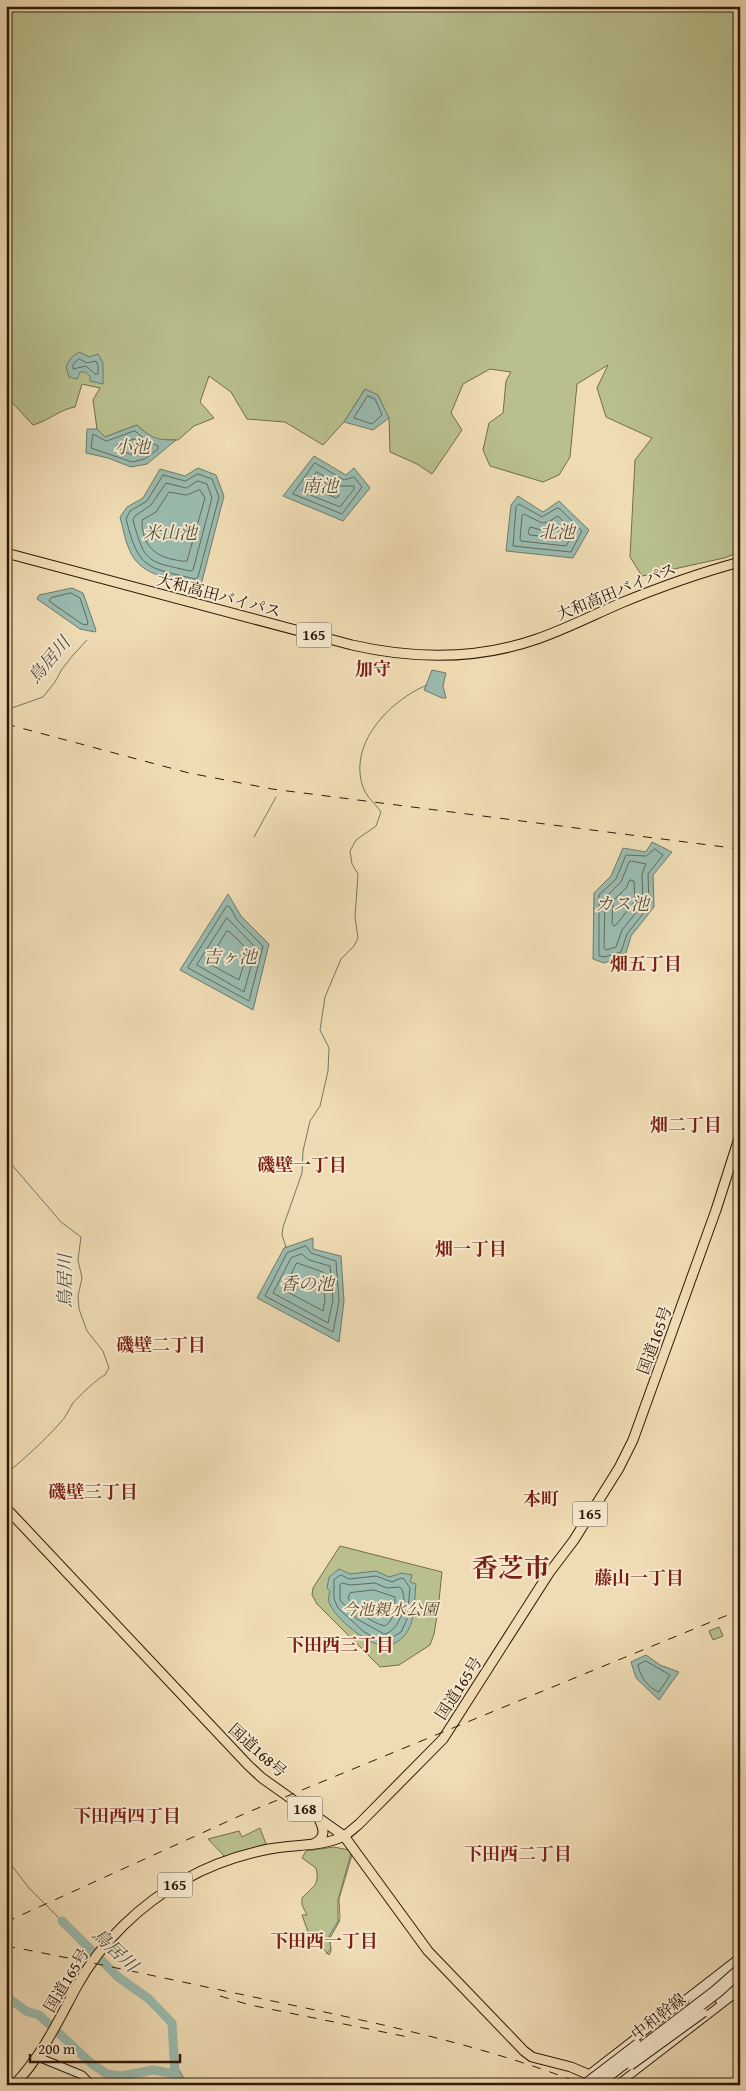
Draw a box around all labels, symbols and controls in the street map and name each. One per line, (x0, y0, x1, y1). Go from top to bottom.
water label: 小池 (114, 433, 152, 460)
water label: 南池 (302, 472, 340, 499)
water label: 北池 (539, 518, 577, 545)
water label: 米山池 (143, 519, 199, 546)
street label: 大和高田バイパス (552, 556, 680, 626)
street label: 大和高田バイパス (154, 567, 284, 623)
road number: 165 (296, 622, 332, 648)
water label: 鳥居川 (21, 629, 78, 689)
district label: 加守 (355, 655, 391, 682)
water label: カス池 (595, 890, 651, 917)
water label: 吉ヶ池 (203, 943, 259, 970)
district label: 畑五丁目 (610, 950, 682, 977)
district label: 畑二丁目 (650, 1111, 722, 1138)
district label: 磯壁一丁目 (257, 1151, 347, 1178)
district label: 畑一丁目 (435, 1235, 507, 1262)
water label: 鳥居川 (51, 1252, 78, 1308)
water label: 香の池 (280, 1270, 336, 1297)
street label: 国道165号 (631, 1302, 677, 1378)
district label: 磯壁二丁目 (116, 1331, 206, 1358)
district label: 磯壁三丁目 (48, 1478, 138, 1505)
district label: 本町 (523, 1485, 559, 1512)
road number: 165 (572, 1502, 608, 1526)
district label: 香芝市 (472, 1548, 550, 1587)
district label: 藤山一丁目 (594, 1564, 684, 1591)
park label: 今池親水公園 (342, 1597, 441, 1621)
district label: 下田西三丁目 (286, 1631, 394, 1658)
street label: 国道165号 (429, 1652, 487, 1724)
street label: 国道168号 (224, 1717, 292, 1783)
road number: 168 (288, 1796, 322, 1822)
district label: 下田西四丁目 (73, 1802, 181, 1829)
district label: 下田西二丁目 (464, 1840, 572, 1867)
road number: 165 (158, 1872, 192, 1898)
water label: 鳥居川 (86, 1921, 146, 1979)
district label: 下田西一丁目 (270, 1927, 378, 1954)
street label: 国道165号 (37, 1943, 95, 2017)
street label: 中和幹線 (625, 1987, 691, 2045)
scale bar (30, 2031, 180, 2063)
text: 200 m (38, 2038, 76, 2059)

